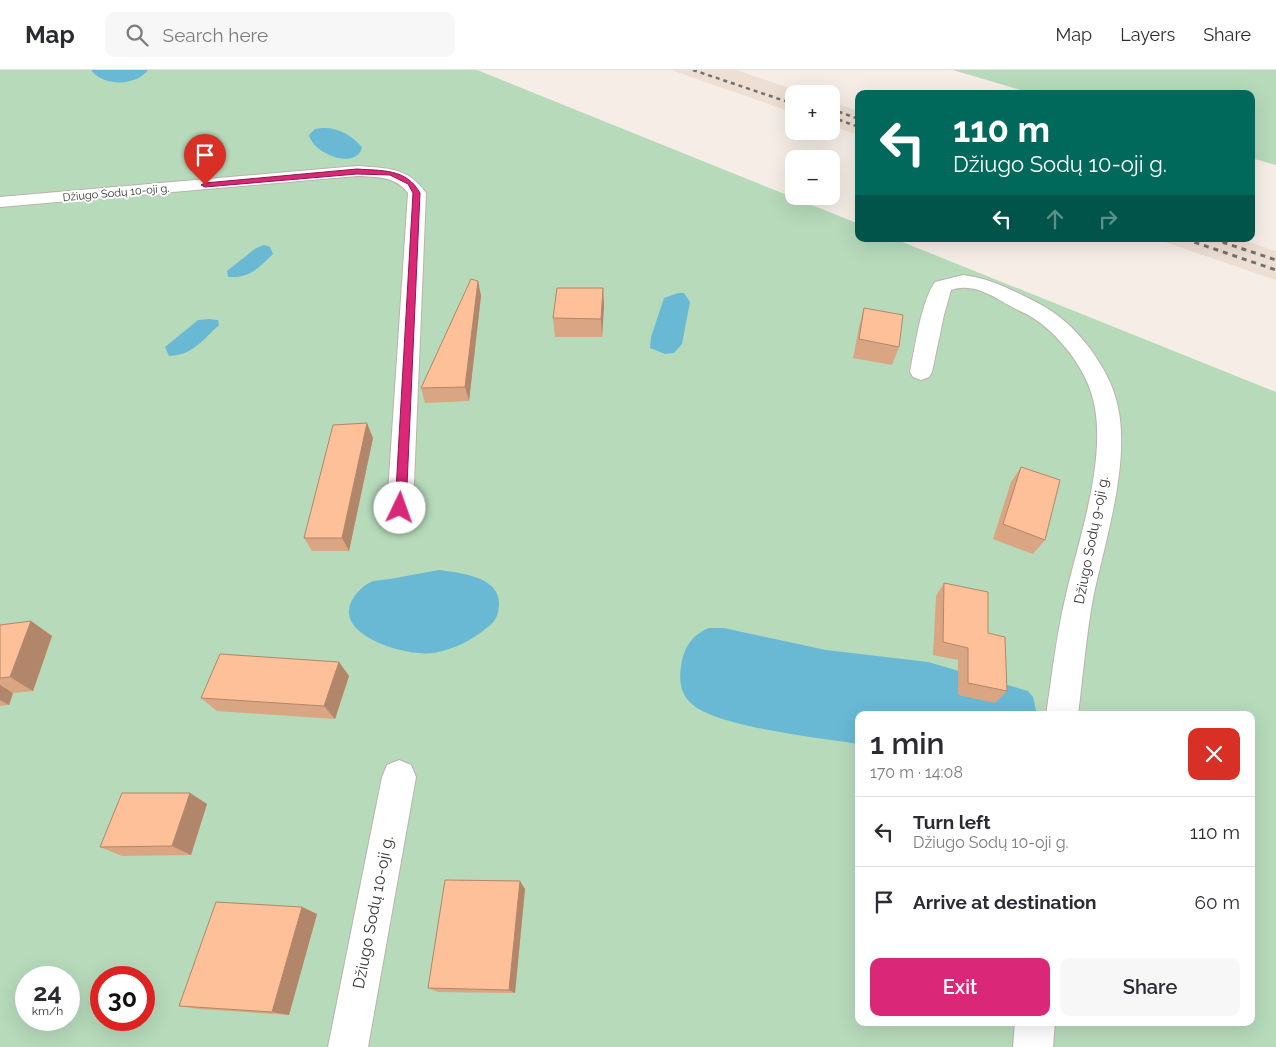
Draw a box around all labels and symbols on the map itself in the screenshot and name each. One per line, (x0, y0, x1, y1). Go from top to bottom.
pin (184, 134, 226, 185)
street label: Džiugo Sodų 10-oji g. (62, 182, 170, 204)
street label: Džiugo Sodų 9-oji g. (1071, 475, 1111, 605)
position arrow (373, 481, 425, 533)
street label: Džiugo Sodų 10-oji g. (349, 834, 397, 990)
speed limit sign: 30 (90, 966, 155, 1031)

